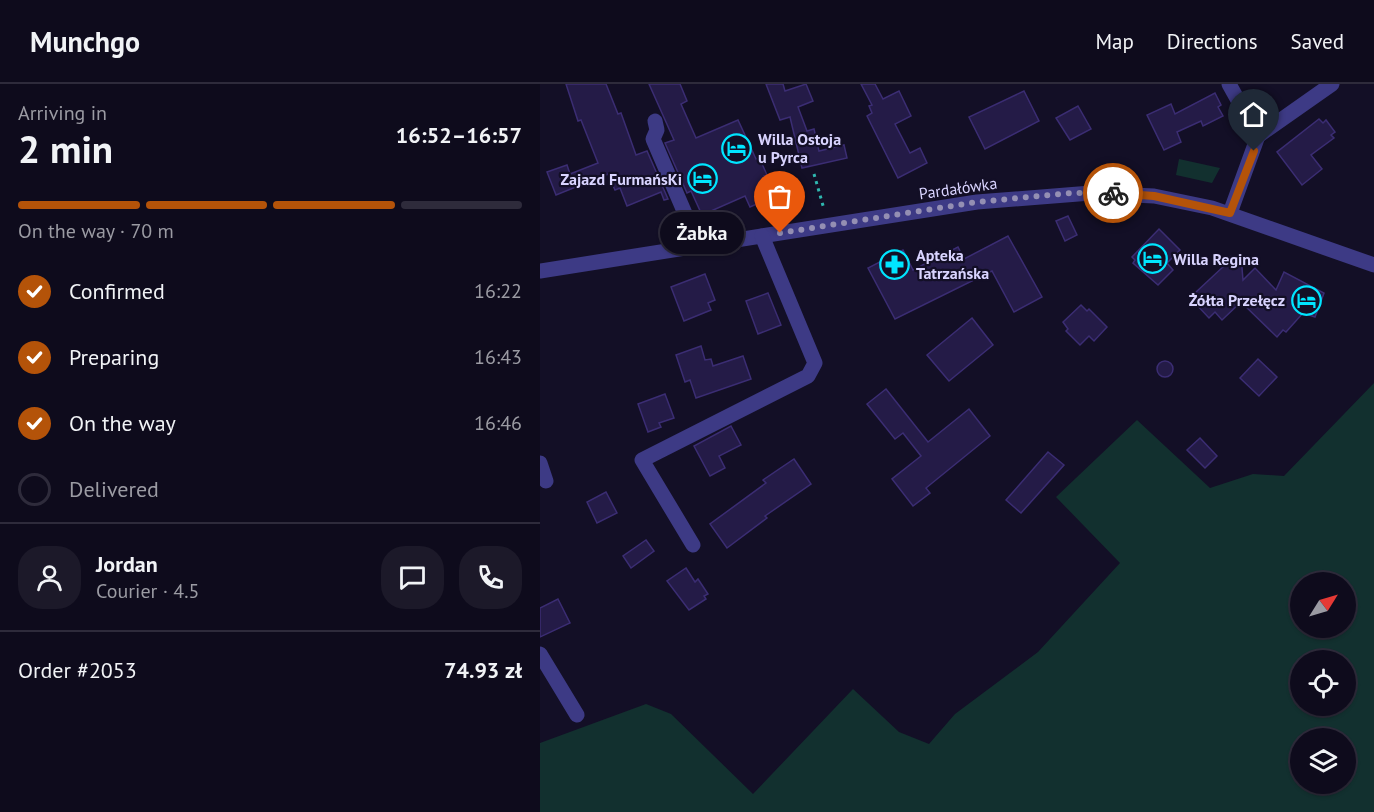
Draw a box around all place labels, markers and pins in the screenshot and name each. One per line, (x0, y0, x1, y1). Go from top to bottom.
pin (1228, 89, 1279, 151)
place label: Willa Ostoja u Pyrca (758, 129, 841, 167)
hotel icon: Willa Ostoja u Pyrca (721, 132, 753, 164)
hotel icon: Zajazd FurmańsKi (687, 163, 719, 195)
place label: Zajazd FurmańsKi (561, 169, 682, 189)
pin (754, 171, 805, 233)
callout: Żabka (660, 212, 744, 254)
hotel icon: Willa Regina (1136, 243, 1168, 275)
place label: Apteka Tatrzańska (916, 245, 989, 283)
pharmacy icon: Apteka Tatrzańska (879, 248, 911, 280)
place label: Willa Regina (1173, 249, 1259, 269)
hotel icon: Żółta Przełęcz (1290, 284, 1322, 316)
place label: Żółta Przełęcz (1189, 290, 1285, 310)

